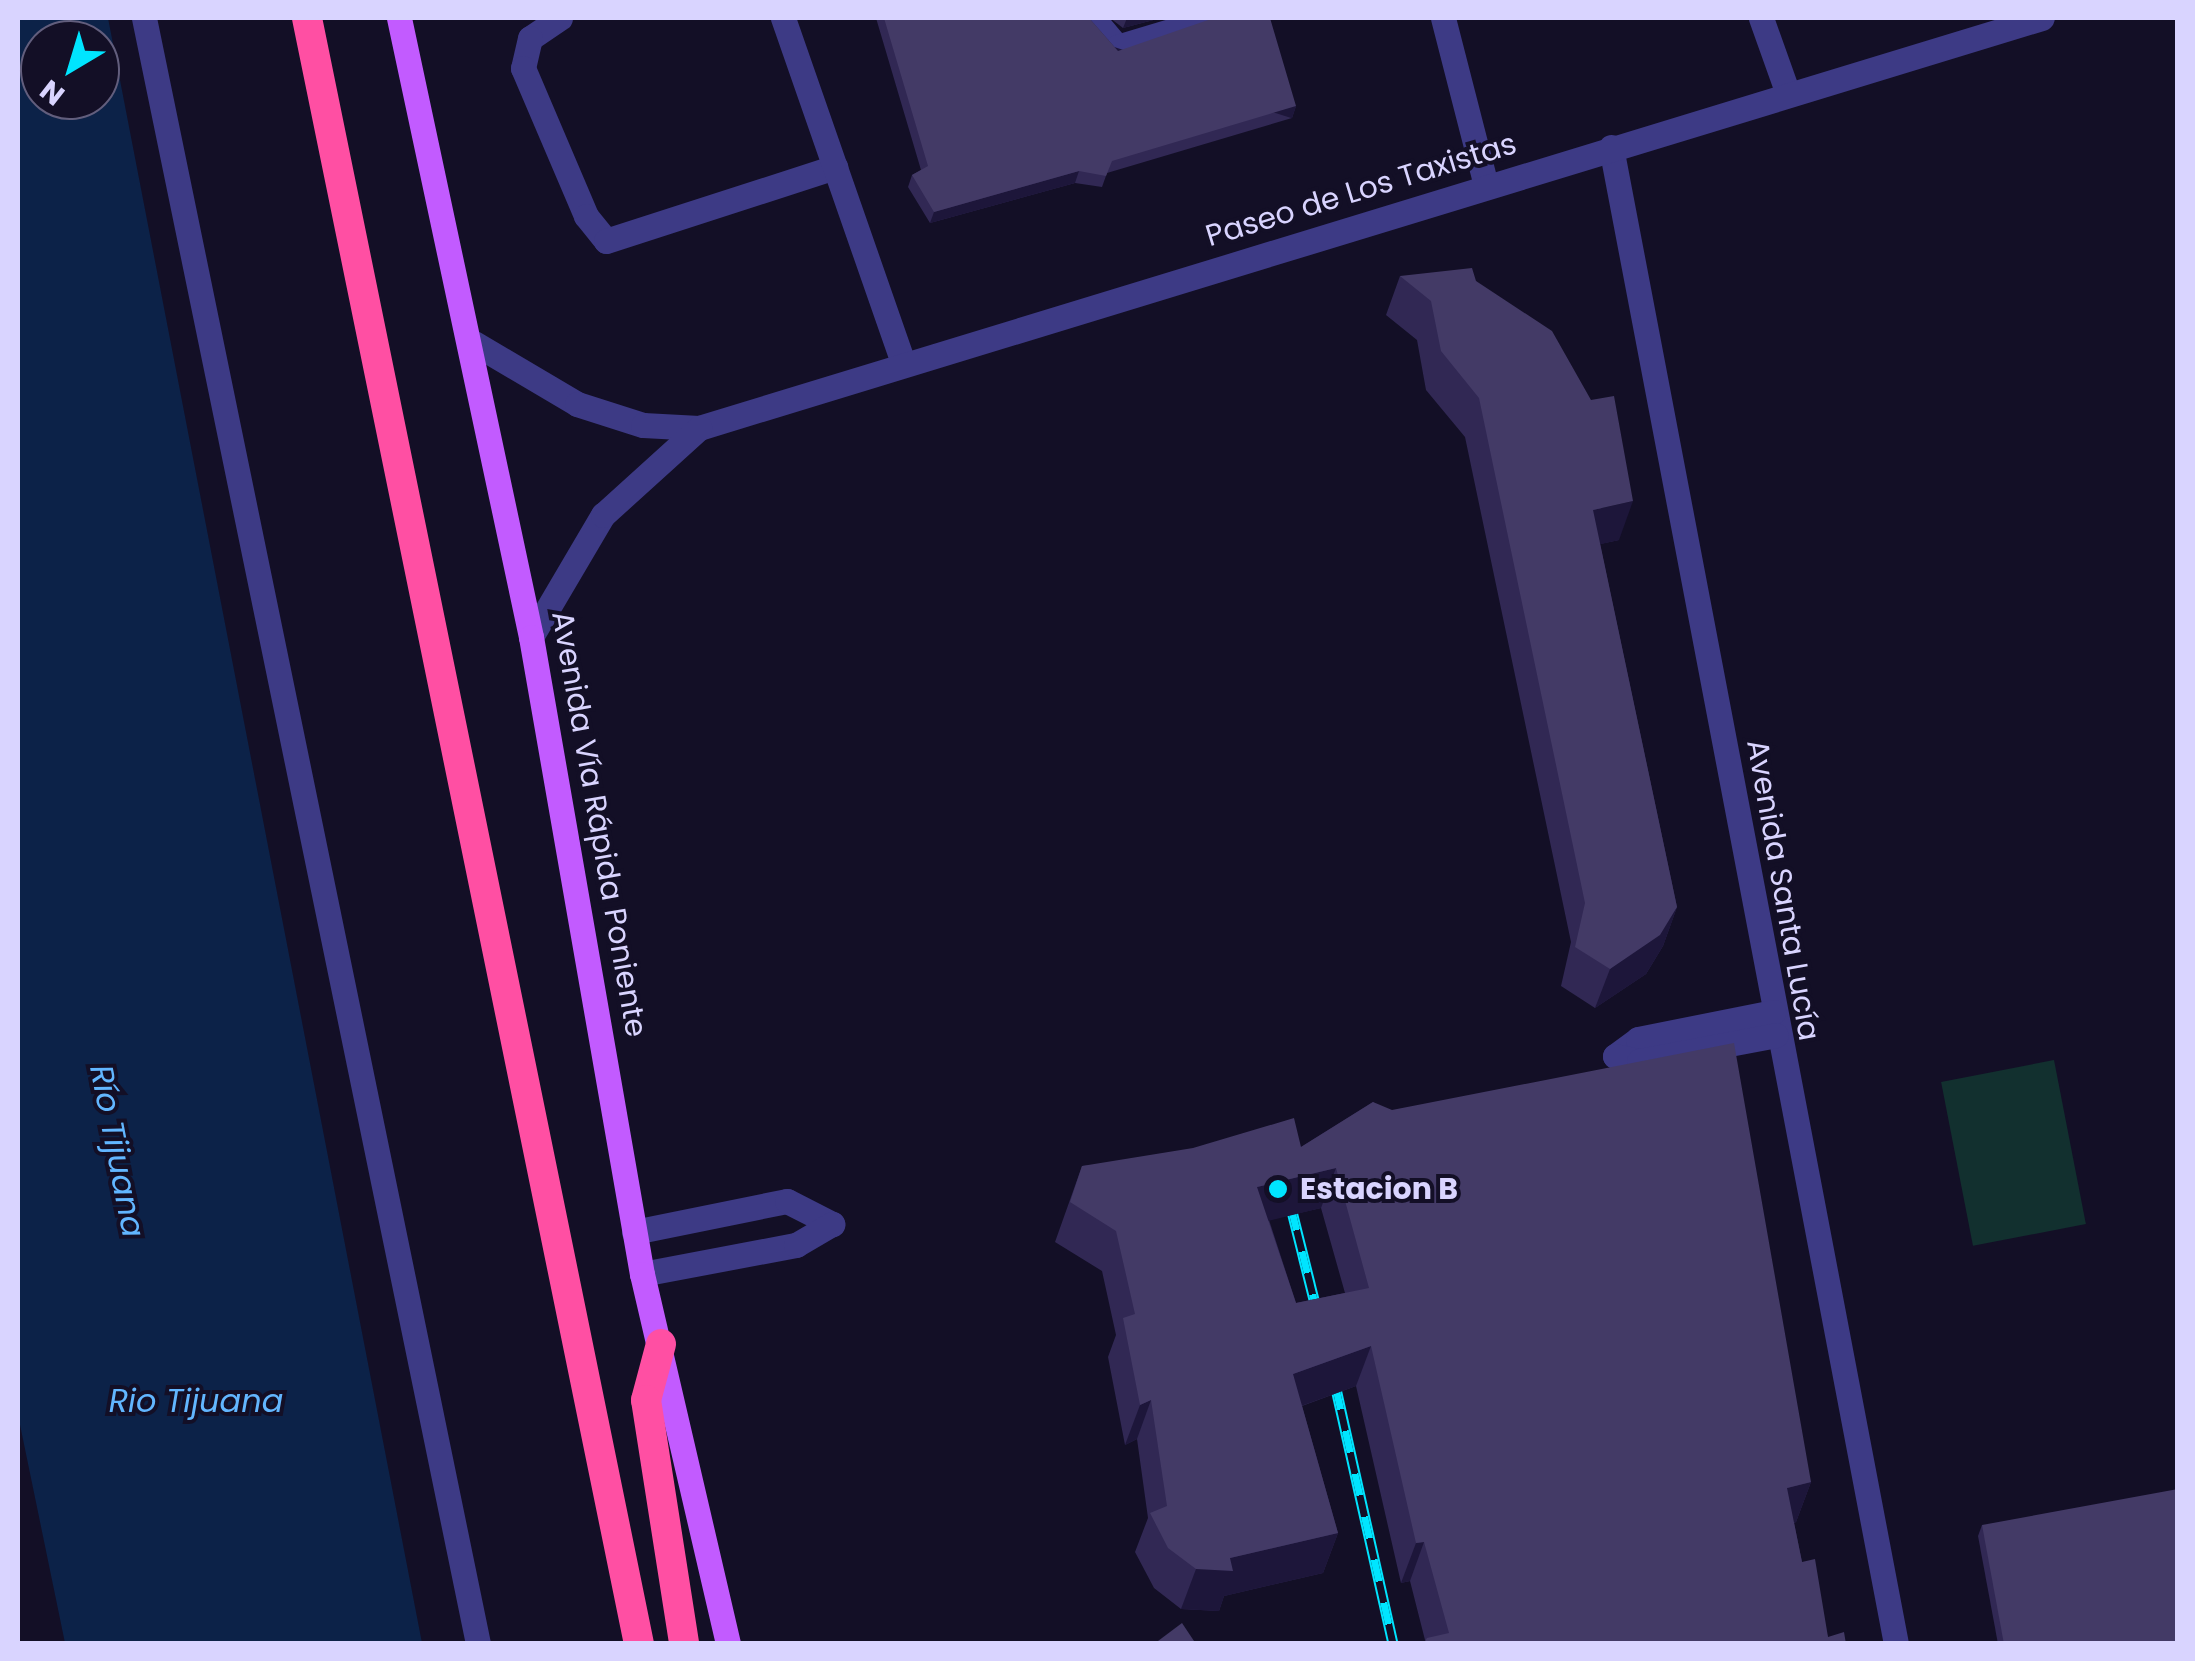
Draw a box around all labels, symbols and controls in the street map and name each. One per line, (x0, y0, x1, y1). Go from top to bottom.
north arrow (20, 20, 120, 120)
text: N (32, 71, 73, 114)
street label: Paseo de Los Taxistas (1201, 126, 1521, 254)
street label: Avenida Vía Rápida Poniente (544, 608, 654, 1040)
street label: Avenida Santa Lucía (1739, 737, 1827, 1043)
water label: Río Tijuana (81, 1062, 153, 1240)
place label: Estacion B (1300, 1171, 1458, 1207)
marker: Estacion B (1265, 1176, 1291, 1202)
water label: Rio Tijuana (109, 1382, 283, 1420)

